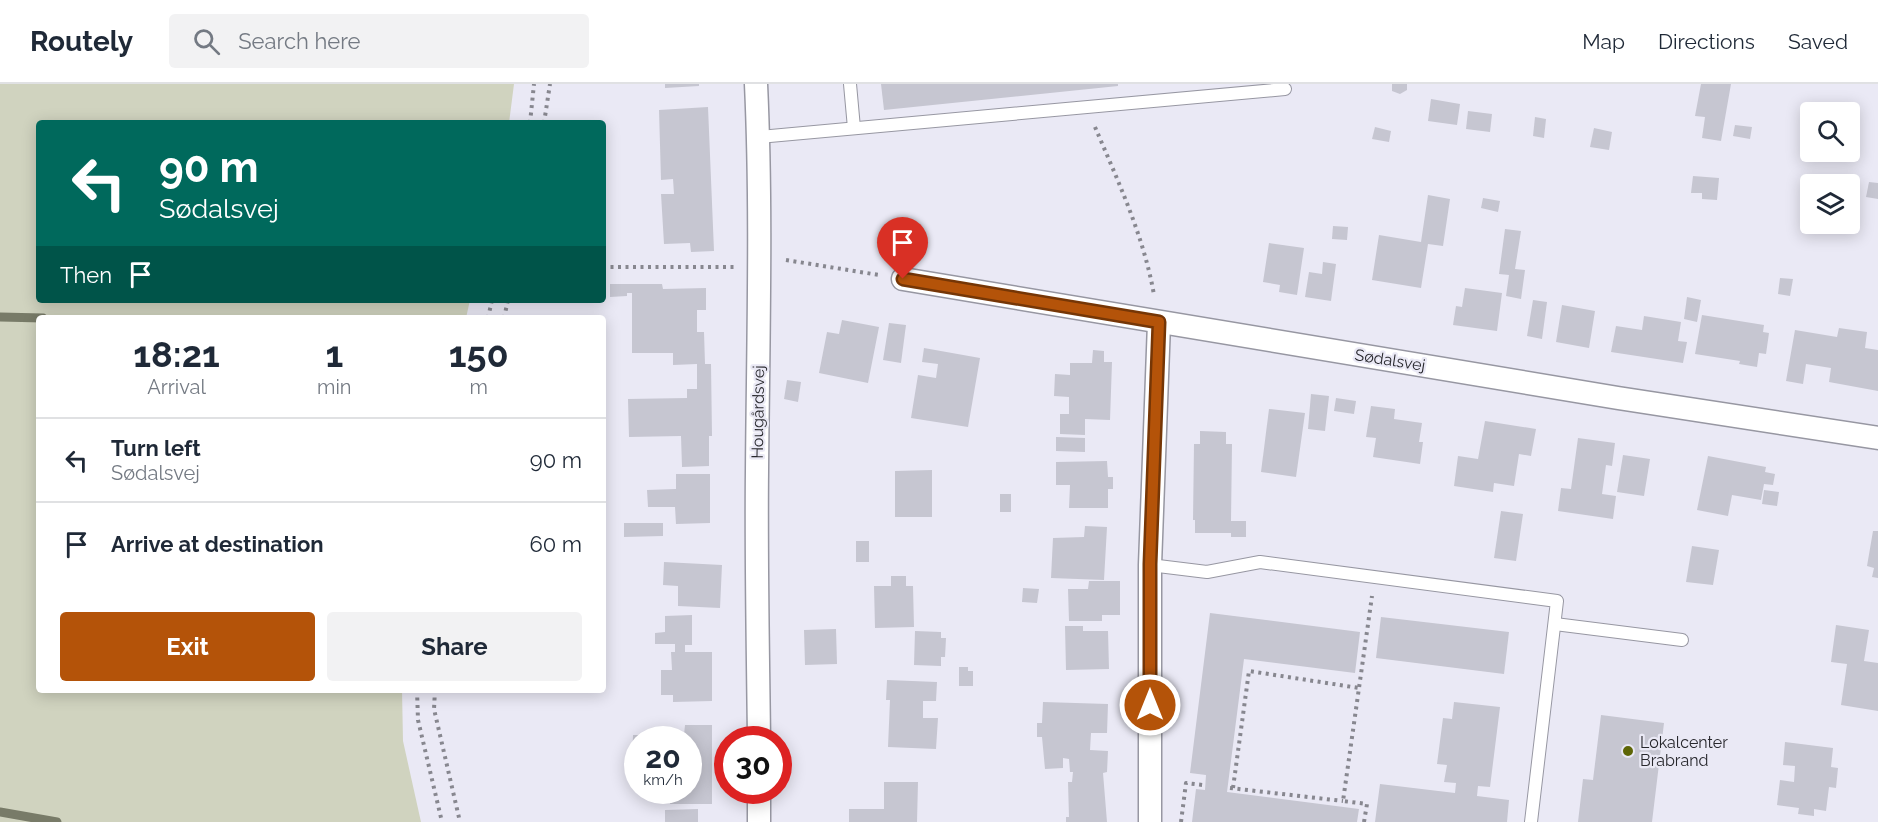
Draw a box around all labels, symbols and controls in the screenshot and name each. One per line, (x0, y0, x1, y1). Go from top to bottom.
search box (169, 14, 589, 68)
text: Routely (30, 25, 133, 58)
icon: search (190, 25, 223, 58)
text: Search here (238, 28, 360, 54)
text: Map (1582, 29, 1625, 54)
text: Directions (1658, 29, 1755, 54)
text: Saved (1788, 29, 1848, 54)
map controls (1800, 102, 1860, 234)
button: search (1800, 102, 1860, 162)
text: 90 m (159, 143, 259, 192)
icon: left (60, 144, 138, 222)
button: layers (1800, 174, 1860, 234)
text: Sødalsvej (159, 193, 279, 224)
pin (877, 217, 928, 279)
icon: arrive (886, 226, 919, 259)
icon: arrive (124, 258, 157, 291)
text: Then (60, 262, 112, 288)
text: 18:21 (133, 333, 220, 375)
text: 1 (325, 333, 343, 375)
text: 150 (449, 333, 509, 375)
street label: Sødalsvej (1353, 345, 1427, 375)
street label: Hougårdsvej (748, 365, 768, 459)
text: Arrival (147, 375, 206, 399)
text: min (317, 375, 352, 399)
text: m (470, 375, 488, 399)
text: Turn left (111, 435, 201, 461)
icon: left (60, 444, 93, 477)
text: 90 m (530, 447, 582, 473)
text: Sødalsvej (111, 461, 200, 485)
icon: arrive (60, 528, 93, 561)
text: Arrive at destination (111, 531, 324, 557)
text: 60 m (529, 531, 582, 557)
button: Exit (60, 612, 315, 681)
button: Share (327, 612, 582, 681)
position arrow (1118, 673, 1182, 737)
speed limit sign: 30 (714, 726, 792, 804)
place label: Lokalcenter Brabrand (1640, 733, 1728, 770)
text: 20 (645, 740, 681, 775)
marker: Lokalcenter Brabrand (1621, 744, 1635, 758)
text: km/h (643, 771, 683, 789)

